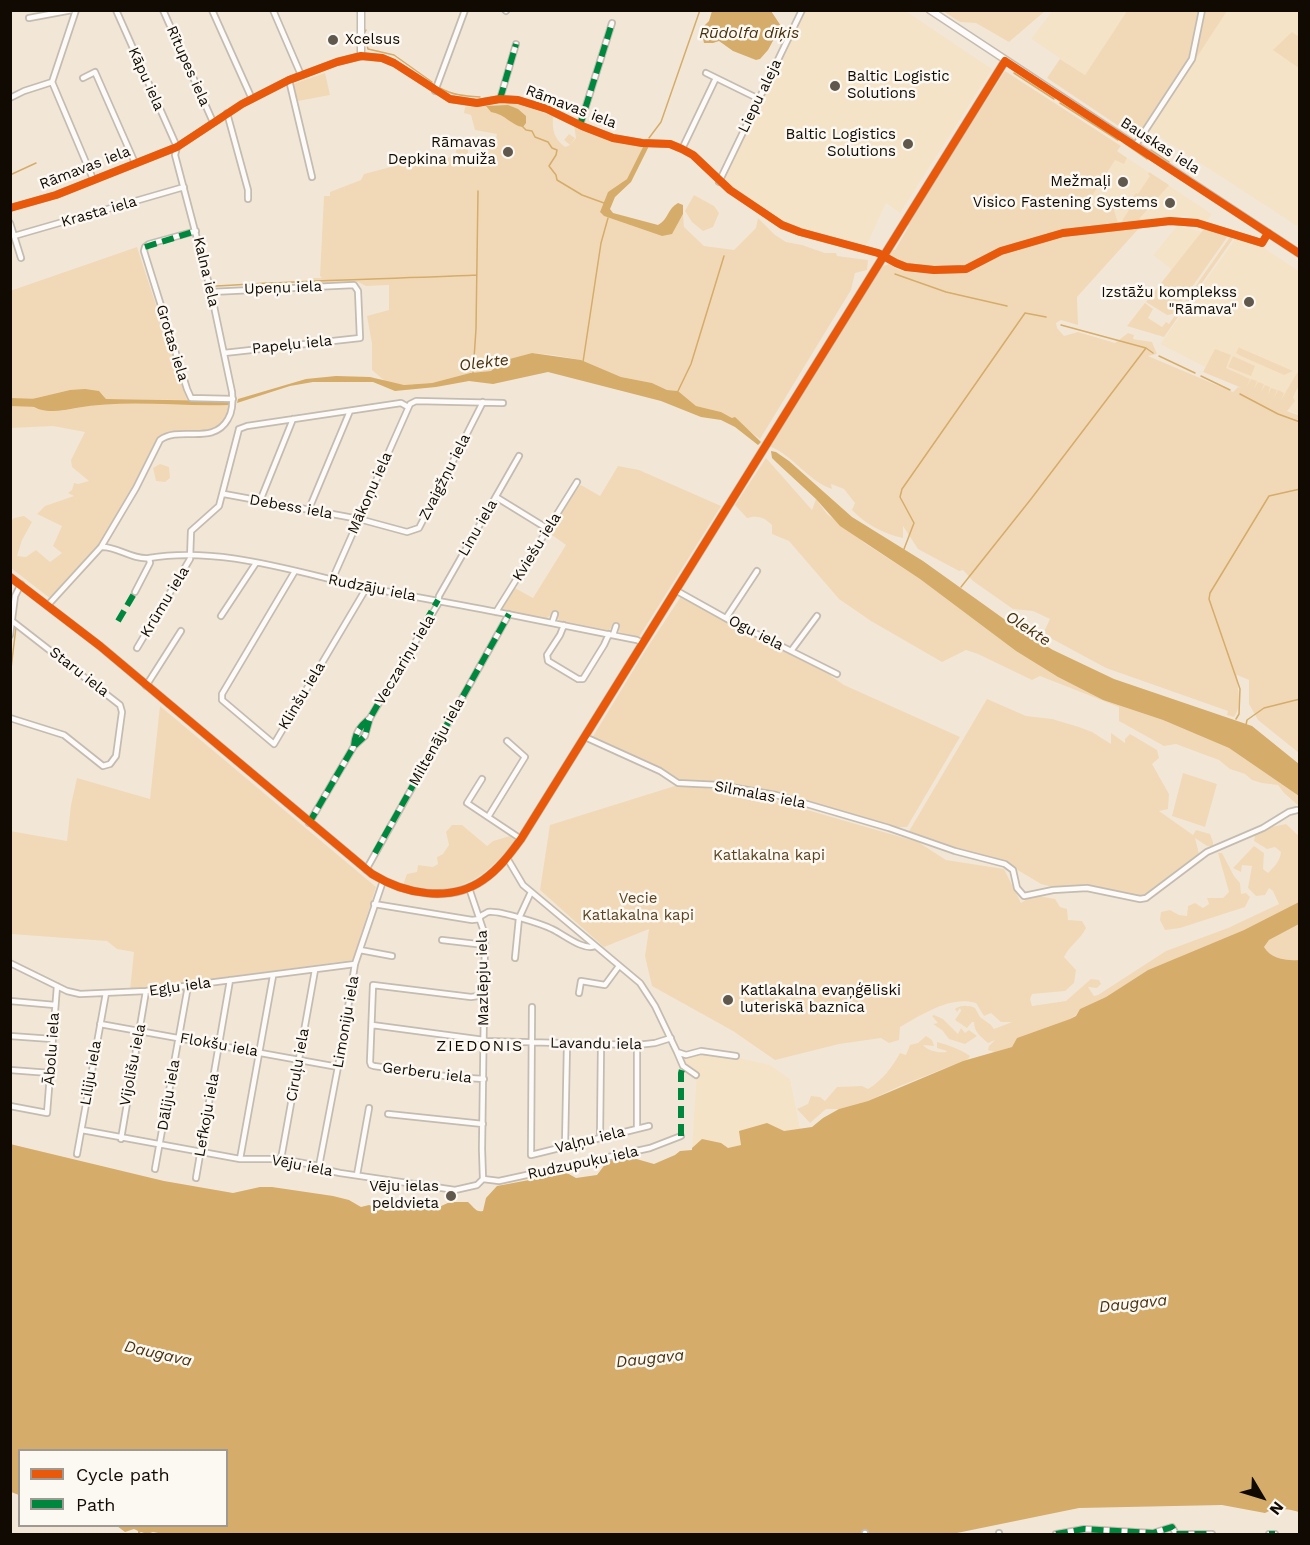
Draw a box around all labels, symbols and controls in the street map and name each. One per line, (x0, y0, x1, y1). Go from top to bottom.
street label: Rītupes iela (162, 23, 214, 109)
water label: Rūdolfa dīķis (699, 23, 799, 43)
place label: Xcelsus (345, 31, 400, 49)
marker: Xcelsus (326, 33, 340, 47)
street label: Kāpu iela (124, 44, 168, 114)
street label: Liepu aleja (734, 56, 786, 136)
place label: Baltic Logistic Solutions (847, 68, 950, 103)
marker: Baltic Logistic Solutions (828, 79, 842, 93)
street label: Rāmavas iela (523, 81, 619, 133)
street label: Bauskas iela (1117, 114, 1203, 178)
place label: Baltic Logistics Solutions (785, 126, 896, 161)
place label: Rāmavas Depkina muiža (388, 134, 496, 169)
marker: Baltic Logistics Solutions (901, 137, 915, 151)
street label: Rāmavas iela (37, 142, 133, 194)
marker: Rāmavas Depkina muiža (501, 145, 515, 159)
place label: Mežmaļi (1050, 173, 1111, 191)
marker: Mežmaļi (1116, 175, 1130, 189)
street label: Krasta iela (59, 193, 139, 231)
place label: Visico Fastening Systems (973, 194, 1158, 212)
marker: Visico Fastening Systems (1163, 196, 1177, 210)
street label: Kalna iela (189, 235, 223, 309)
street label: Upeņu iela (244, 278, 322, 298)
place label: Izstāžu komplekss "Rāmava" (1101, 284, 1237, 319)
marker: Izstāžu komplekss "Rāmava" (1242, 295, 1256, 309)
street label: Grotas iela (152, 303, 192, 383)
street label: Papeļu iela (251, 332, 333, 358)
water label: Olekte (458, 350, 510, 376)
street label: Zvaigžņu iela (416, 431, 474, 523)
street label: Mākoņu iela (344, 449, 396, 537)
street label: Debess iela (248, 491, 334, 523)
street label: Linu iela (455, 497, 501, 559)
street label: Kviešu iela (509, 509, 565, 585)
street label: Krūmu iela (137, 563, 193, 641)
street label: Rudzāju iela (327, 571, 417, 605)
water label: Olekte (1002, 607, 1054, 651)
street label: Veczariņu iela (371, 612, 439, 708)
street label: Ogu iela (725, 612, 787, 654)
street label: Staru iela (46, 643, 112, 701)
street label: Klinšu iela (275, 659, 329, 733)
street label: Miltenāju iela (405, 695, 469, 789)
street label: Silmalas iela (713, 777, 807, 813)
park label: Katlakalna kapi (713, 847, 825, 865)
park label: Vecie Katlakalna kapi (582, 890, 694, 925)
street label: Mazlēpju iela (473, 930, 493, 1026)
street label: Egļu iela (148, 974, 212, 1000)
street label: Limoniju iela (329, 974, 363, 1070)
place label: Katlakalna evaņģēliski luteriskā baznīca (740, 982, 901, 1017)
marker: Katlakalna evaņģēliski luteriskā baznīca (721, 993, 735, 1007)
street label: Ābolu iela (40, 1012, 64, 1086)
street label: Vijolīšu iela (116, 1022, 150, 1108)
street label: Cīruļu iela (283, 1027, 313, 1103)
street label: Flokšu iela (178, 1029, 260, 1061)
street label: Lavandu iela (550, 1034, 642, 1054)
district label: ZIEDONIS (436, 1036, 524, 1056)
street label: Liliju iela (76, 1039, 106, 1107)
street label: Dāliju iela (154, 1058, 184, 1132)
street label: Gerberu iela (381, 1059, 473, 1087)
street label: Lefkoju iela (191, 1072, 223, 1158)
street label: Vaļņu iela (553, 1123, 627, 1157)
street label: Rudzupuķu iela (526, 1142, 640, 1184)
street label: Vēju iela (270, 1151, 334, 1181)
place label: Vēju ielas peldvieta (369, 1178, 439, 1213)
marker: Vēju ielas peldvieta (444, 1189, 458, 1203)
water label: Daugava (1098, 1291, 1168, 1317)
water label: Daugava (122, 1337, 194, 1371)
water label: Daugava (615, 1346, 685, 1372)
legend (18, 1449, 228, 1527)
text: Cycle path (76, 1464, 170, 1485)
north arrow (1232, 1467, 1292, 1527)
text: Path (76, 1494, 116, 1515)
text: N (1265, 1498, 1288, 1519)

